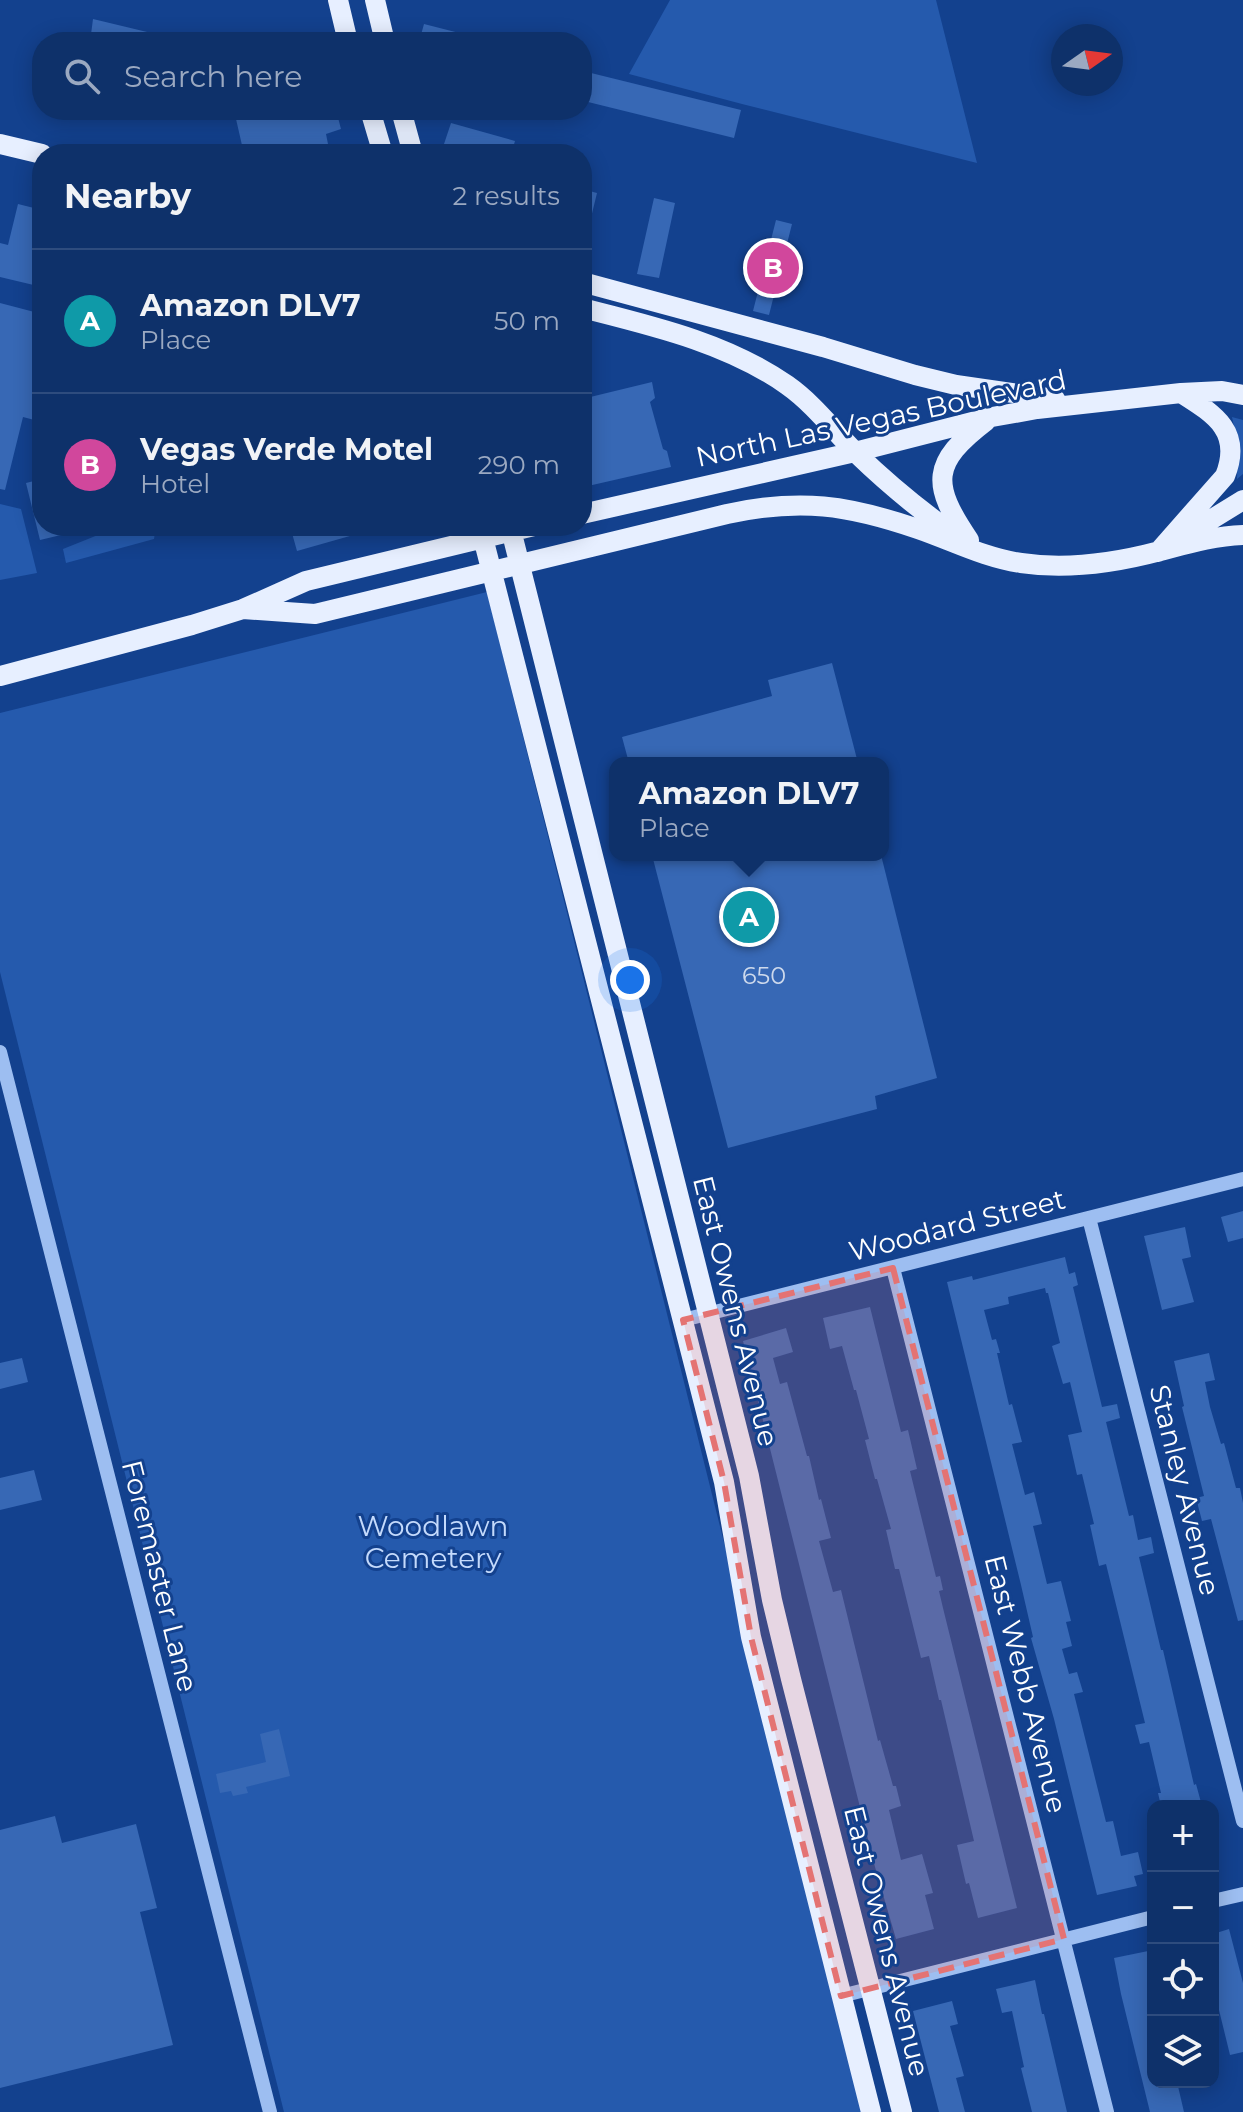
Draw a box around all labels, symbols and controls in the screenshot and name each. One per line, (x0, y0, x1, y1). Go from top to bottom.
north arrow (1051, 24, 1123, 96)
search box (32, 32, 592, 120)
icon: search (60, 54, 104, 98)
text: Search here (124, 58, 302, 95)
text: Nearby (64, 175, 191, 217)
text: 2 results (452, 180, 560, 212)
pin: B (747, 238, 799, 298)
text: Amazon DLV7 (140, 287, 361, 324)
text: A (80, 305, 100, 337)
text: 50 m (494, 305, 560, 337)
text: Place (140, 324, 211, 356)
street label: North Las Vegas Boulevard (693, 362, 1069, 474)
text: Vegas Verde Motel (140, 431, 433, 468)
text: B (80, 449, 100, 481)
text: 290 m (478, 449, 560, 481)
text: Hotel (140, 468, 210, 500)
popup (609, 757, 889, 861)
text: Amazon DLV7 (639, 775, 859, 812)
text: Place (639, 812, 710, 844)
pin: A (723, 887, 775, 947)
your location (610, 960, 650, 1000)
house number: 650 (742, 961, 786, 990)
street label: East Owens Avenue (686, 1172, 786, 1450)
street label: Woodard Street (845, 1182, 1069, 1268)
street label: Stanley Avenue (1142, 1381, 1228, 1599)
street label: Foremaster Lane (115, 1457, 205, 1695)
park label: Woodlawn Cemetery (358, 1509, 508, 1575)
street label: East Webb Avenue (977, 1551, 1075, 1817)
map controls (1147, 1800, 1219, 2088)
button: + (1147, 1800, 1219, 1872)
street label: East Owens Avenue (837, 1802, 937, 2080)
button: − (1147, 1872, 1219, 1944)
button: locate (1147, 1944, 1219, 2016)
button: layers (1147, 2016, 1219, 2088)

